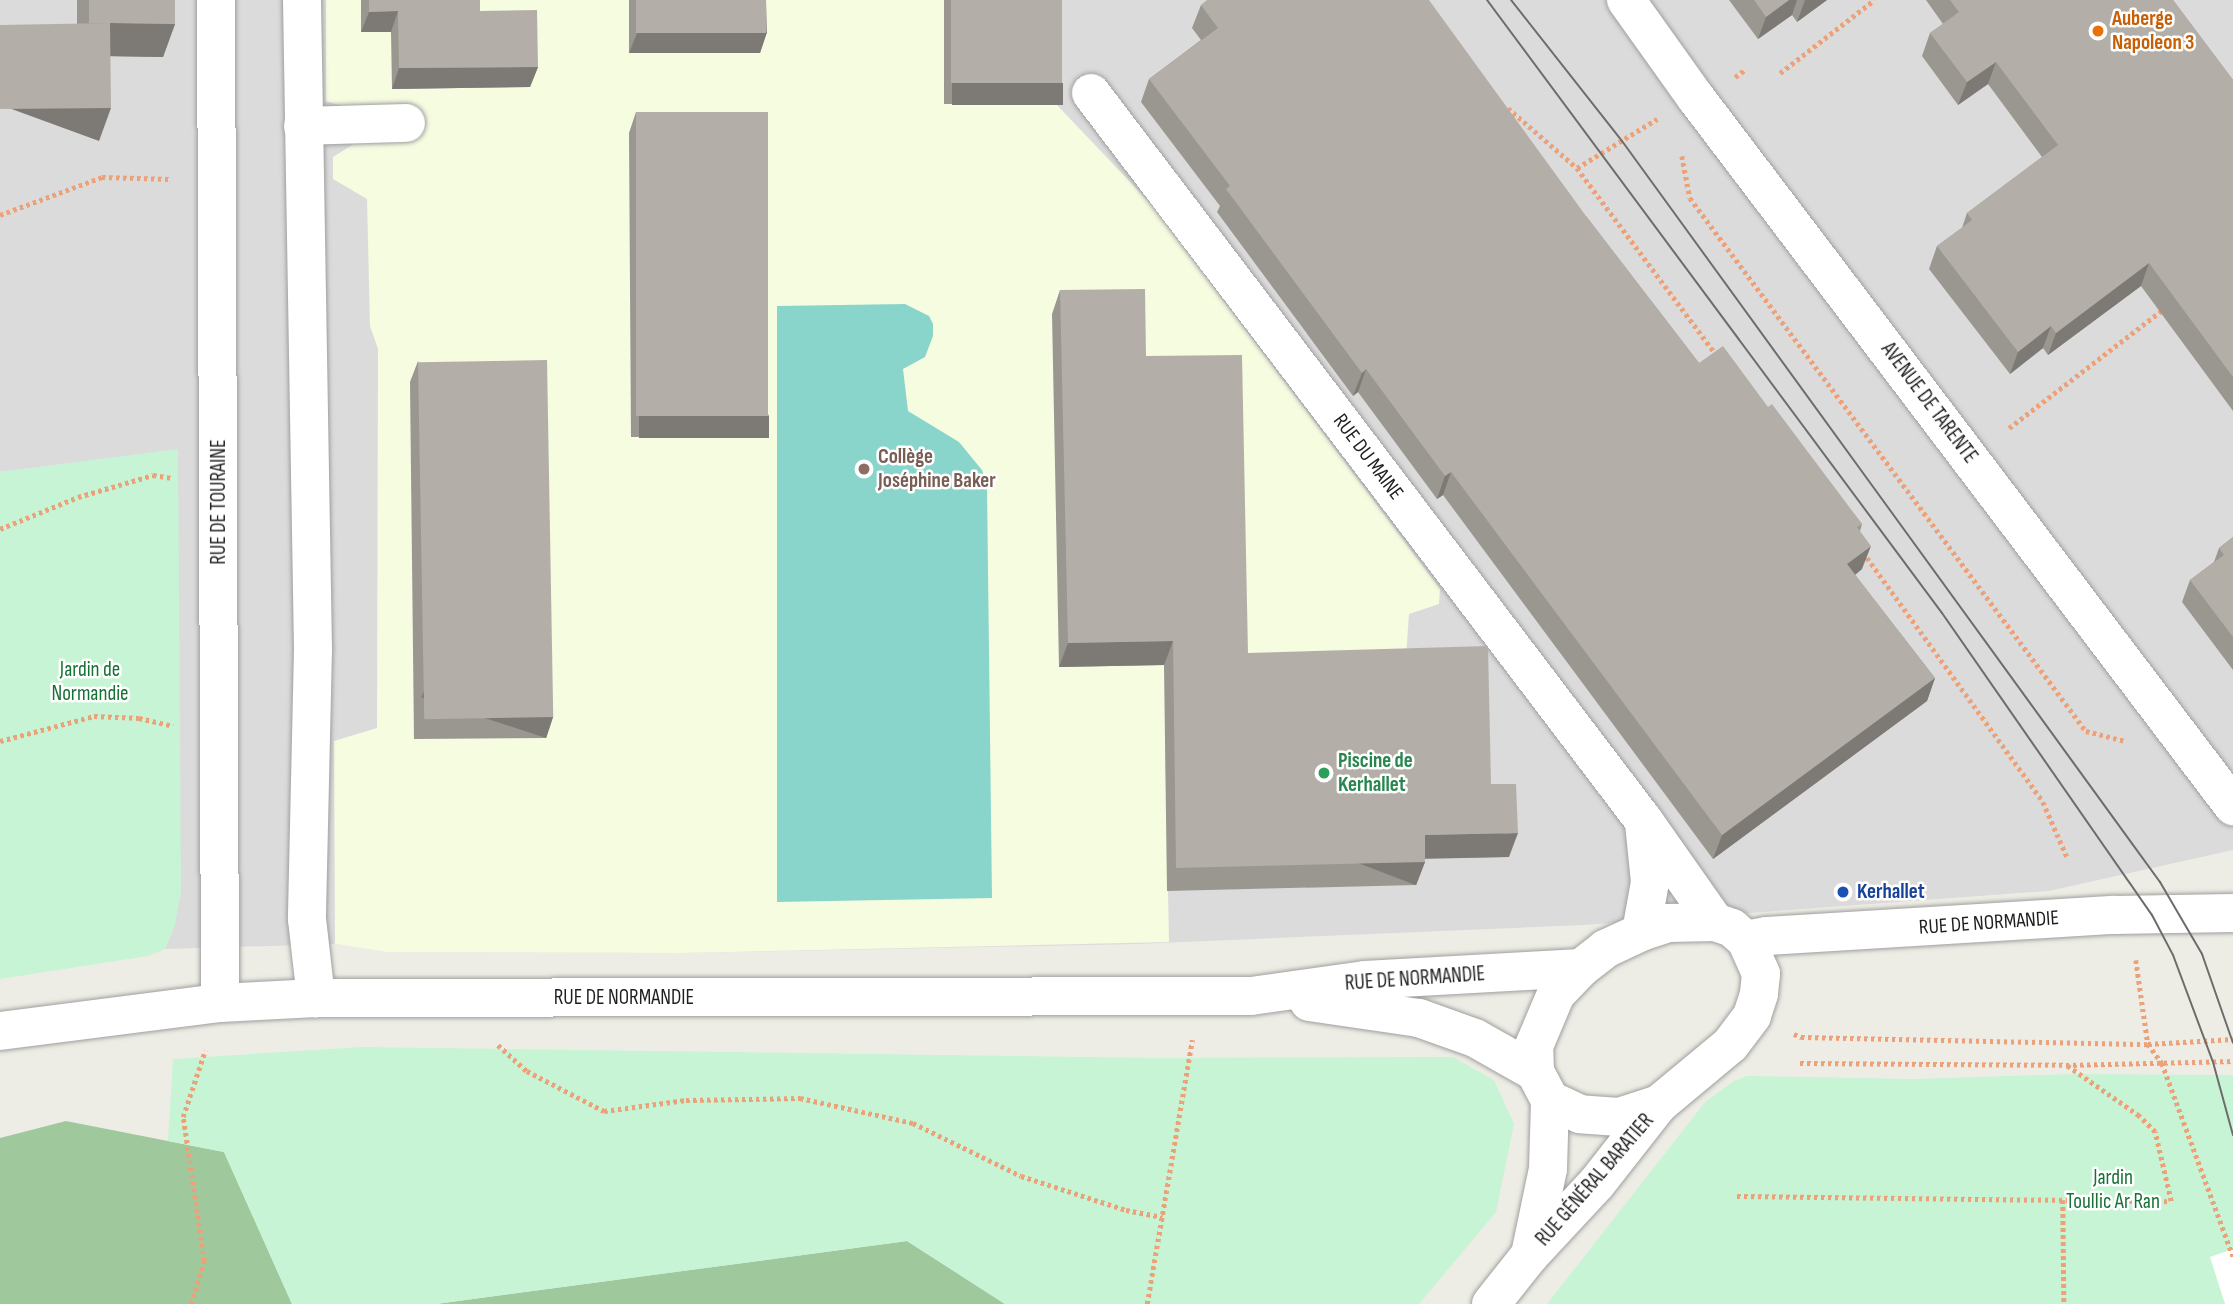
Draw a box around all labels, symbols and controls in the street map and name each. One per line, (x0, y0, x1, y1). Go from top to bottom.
place label: Auberge Napoleon 3 (2112, 6, 2194, 56)
marker: Auberge Napoleon 3 (2090, 23, 2106, 39)
street label: AVENUE DE TARENTE (1875, 338, 1983, 468)
street label: RUE DU MAINE (1328, 409, 1408, 505)
street label: RUE DE TOURAINE (206, 439, 232, 565)
place label: Collège Joséphine Baker (878, 444, 996, 494)
marker: Collège Joséphine Baker (856, 461, 872, 477)
park label: Jardin de Normandie (51, 657, 129, 707)
place label: Piscine de Kerhallet (1338, 748, 1413, 798)
marker: Piscine de Kerhallet (1316, 765, 1332, 781)
place label: Kerhallet (1857, 879, 1925, 905)
marker: Kerhallet (1835, 884, 1851, 900)
street label: RUE DE NORMANDIE (1918, 906, 2060, 940)
street label: RUE DE NORMANDIE (1344, 962, 1486, 996)
street label: RUE DE NORMANDIE (554, 985, 694, 1011)
street label: RUE GÉNÉRAL BARATIER (1531, 1109, 1659, 1251)
park label: Jardin Toullic Ar Ran (2066, 1165, 2160, 1215)

